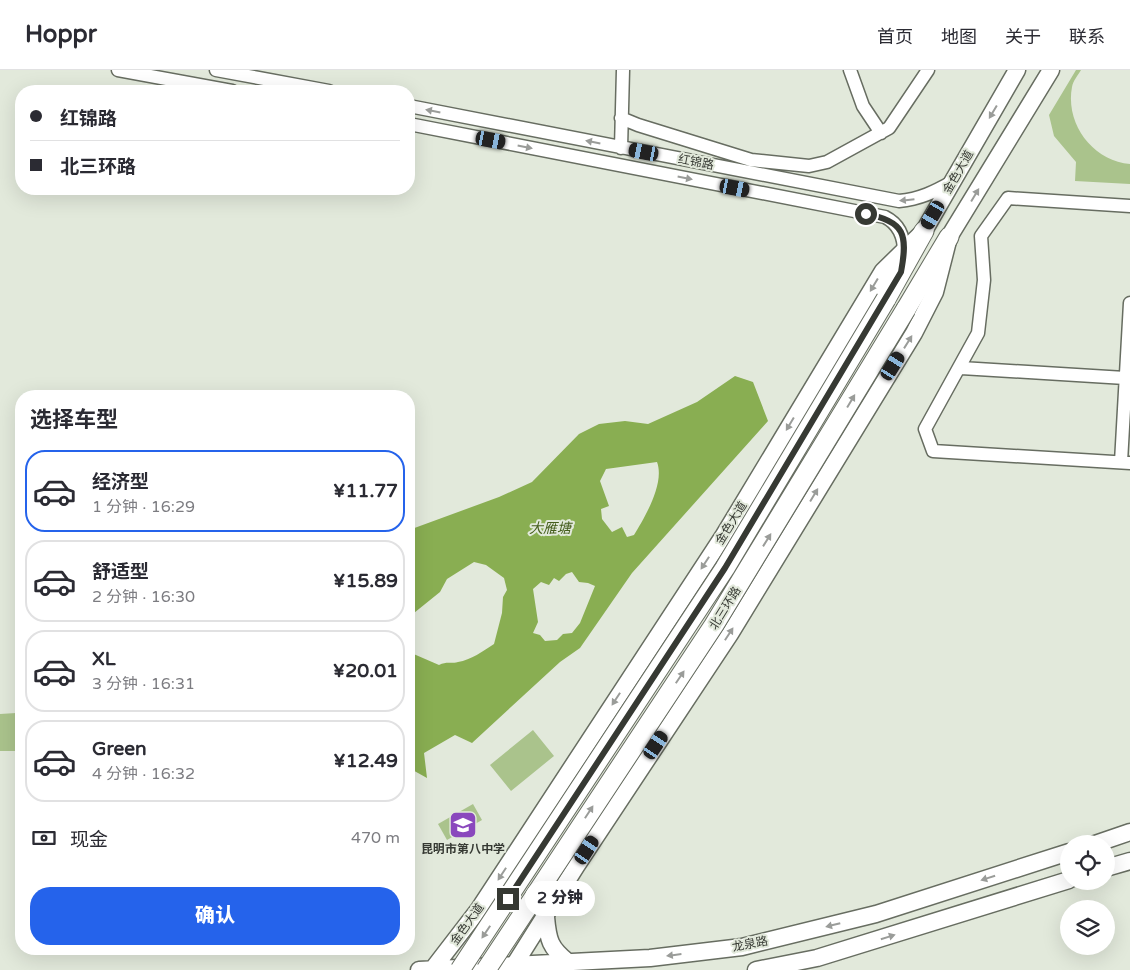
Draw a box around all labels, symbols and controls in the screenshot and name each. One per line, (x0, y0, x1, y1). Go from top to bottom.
text: Hoppr (25, 20, 97, 49)
text: 首页 (877, 26, 913, 48)
text: 地图 (941, 26, 977, 48)
text: 关于 (1005, 26, 1041, 48)
text: 联系 (1069, 26, 1105, 48)
one-way arrow (989, 105, 997, 120)
one-way arrow (426, 107, 441, 115)
text: 红锦路 (60, 108, 117, 130)
car (474, 130, 507, 150)
one-way arrow (585, 138, 600, 146)
car (627, 142, 660, 162)
one-way arrow (518, 144, 534, 152)
street label: 金色大道 (940, 148, 976, 196)
street label: 红锦路 (677, 152, 715, 172)
text: 北三环路 (60, 156, 136, 178)
one-way arrow (677, 175, 693, 183)
car (718, 178, 751, 198)
one-way arrow (970, 189, 979, 202)
one-way arrow (899, 196, 915, 204)
car (919, 198, 946, 232)
route start (855, 203, 877, 225)
one-way arrow (869, 279, 878, 292)
one-way arrow (903, 335, 912, 348)
car (878, 349, 907, 383)
one-way arrow (846, 395, 855, 408)
text: 选择车型 (30, 407, 118, 433)
one-way arrow (786, 418, 795, 431)
icon: car (32, 469, 77, 514)
text: 经济型 (92, 471, 149, 493)
text: ¥11.77 (333, 480, 398, 502)
one-way arrow (810, 489, 819, 502)
text: 1 分钟 · 16:29 (92, 497, 195, 517)
street label: 金色大道 (712, 499, 750, 547)
water label: 大雁塘 (529, 520, 573, 537)
one-way arrow (762, 534, 772, 547)
one-way arrow (701, 556, 710, 570)
icon: car (32, 559, 77, 604)
text: 舒适型 (92, 561, 149, 583)
text: ¥15.89 (333, 570, 398, 592)
street label: 北三环路 (706, 584, 744, 632)
text: 2 分钟 · 16:30 (92, 587, 195, 607)
one-way arrow (725, 627, 734, 641)
text: XL (92, 648, 116, 670)
icon: car (32, 649, 77, 694)
text: ¥20.01 (333, 660, 398, 682)
one-way arrow (675, 670, 684, 684)
text: 3 分钟 · 16:31 (92, 674, 195, 694)
one-way arrow (612, 692, 621, 706)
car (641, 728, 670, 762)
text: Green (92, 738, 146, 760)
icon: car (32, 739, 77, 784)
text: ¥12.49 (333, 750, 398, 772)
text: 4 分钟 · 16:32 (92, 764, 195, 784)
one-way arrow (585, 806, 594, 819)
school or university icon: 昆明市第八中学 (448, 810, 478, 840)
icon: cash (30, 824, 58, 852)
text: 470 m (351, 828, 400, 848)
text: 现金 (70, 829, 108, 851)
car (572, 833, 601, 867)
map controls (1060, 835, 1115, 955)
button: locate (1060, 835, 1115, 890)
place label: 昆明市第八中学 (421, 842, 505, 856)
one-way arrow (497, 867, 507, 881)
one-way arrow (981, 875, 996, 882)
callout: 2 分钟 (526, 882, 596, 916)
button: 确认 (30, 887, 400, 945)
route end (497, 888, 519, 910)
text: 2 分钟 (537, 888, 583, 908)
street label: 金色大道 (447, 900, 487, 948)
button: layers (1060, 900, 1115, 955)
one-way arrow (825, 921, 840, 929)
one-way arrow (481, 925, 491, 938)
one-way arrow (881, 932, 896, 940)
street label: 龙泉路 (731, 934, 769, 954)
one-way arrow (665, 951, 681, 959)

